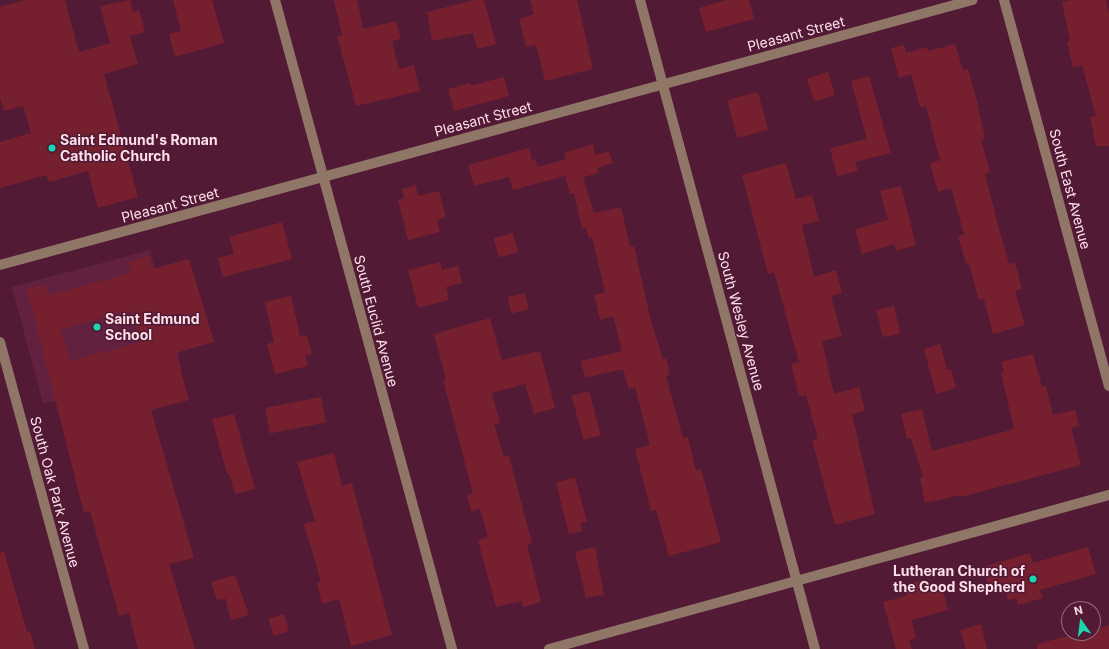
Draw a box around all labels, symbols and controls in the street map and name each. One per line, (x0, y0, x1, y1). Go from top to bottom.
street label: Pleasant Street (746, 13, 846, 55)
street label: Pleasant Street (433, 98, 533, 140)
street label: South East Avenue (1046, 127, 1094, 251)
place label: Saint Edmund's Roman Catholic Church (60, 132, 218, 164)
marker: Saint Edmund's Roman Catholic Church (47, 143, 57, 153)
street label: Pleasant Street (120, 184, 220, 226)
street label: South Wesley Avenue (714, 250, 768, 392)
street label: South Euclid Avenue (350, 253, 402, 389)
place label: Saint Edmund School (105, 311, 200, 344)
marker: Saint Edmund School (92, 322, 102, 332)
street label: South Oak Park Avenue (27, 415, 83, 569)
place label: Lutheran Church of the Good Shepherd (893, 563, 1025, 596)
marker: Lutheran Church of the Good Shepherd (1028, 574, 1038, 584)
north arrow (1061, 601, 1101, 641)
text: N (1073, 603, 1084, 618)

